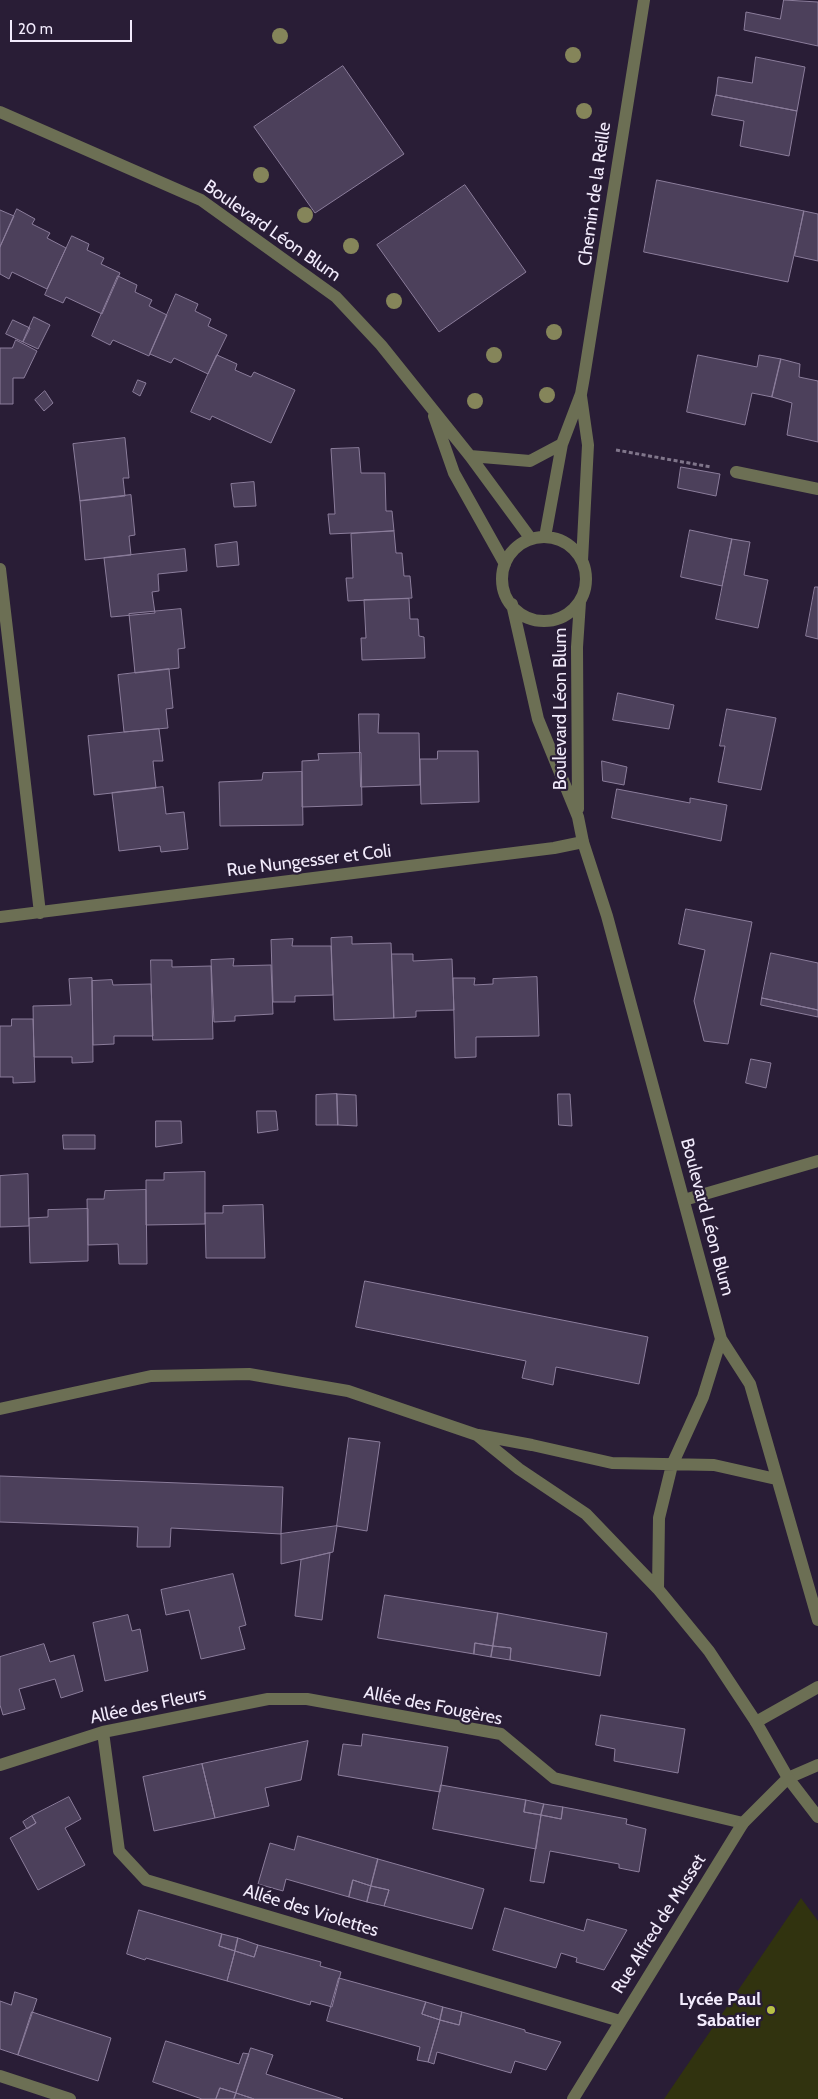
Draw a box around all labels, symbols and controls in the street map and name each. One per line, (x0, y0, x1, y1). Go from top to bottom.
scale bar (12, 10, 135, 42)
text: 20 m (18, 20, 53, 38)
street label: Chemin de la Reille (574, 121, 616, 267)
street label: Boulevard Léon Blum (199, 176, 345, 286)
street label: Boulevard Léon Blum (550, 628, 572, 790)
street label: Rue Nungesser et Coli (226, 840, 392, 882)
street label: Boulevard Léon Blum (676, 1136, 738, 1298)
street label: Allée des Fougères (362, 1682, 504, 1730)
street label: Allée des Fleurs (88, 1683, 208, 1729)
street label: Rue Alfred de Musset (607, 1850, 711, 1998)
street label: Allée des Violettes (241, 1880, 381, 1942)
place label: Lycée Paul Sabatier (679, 1989, 761, 2032)
marker: Lycée Paul Sabatier (765, 2004, 777, 2016)

